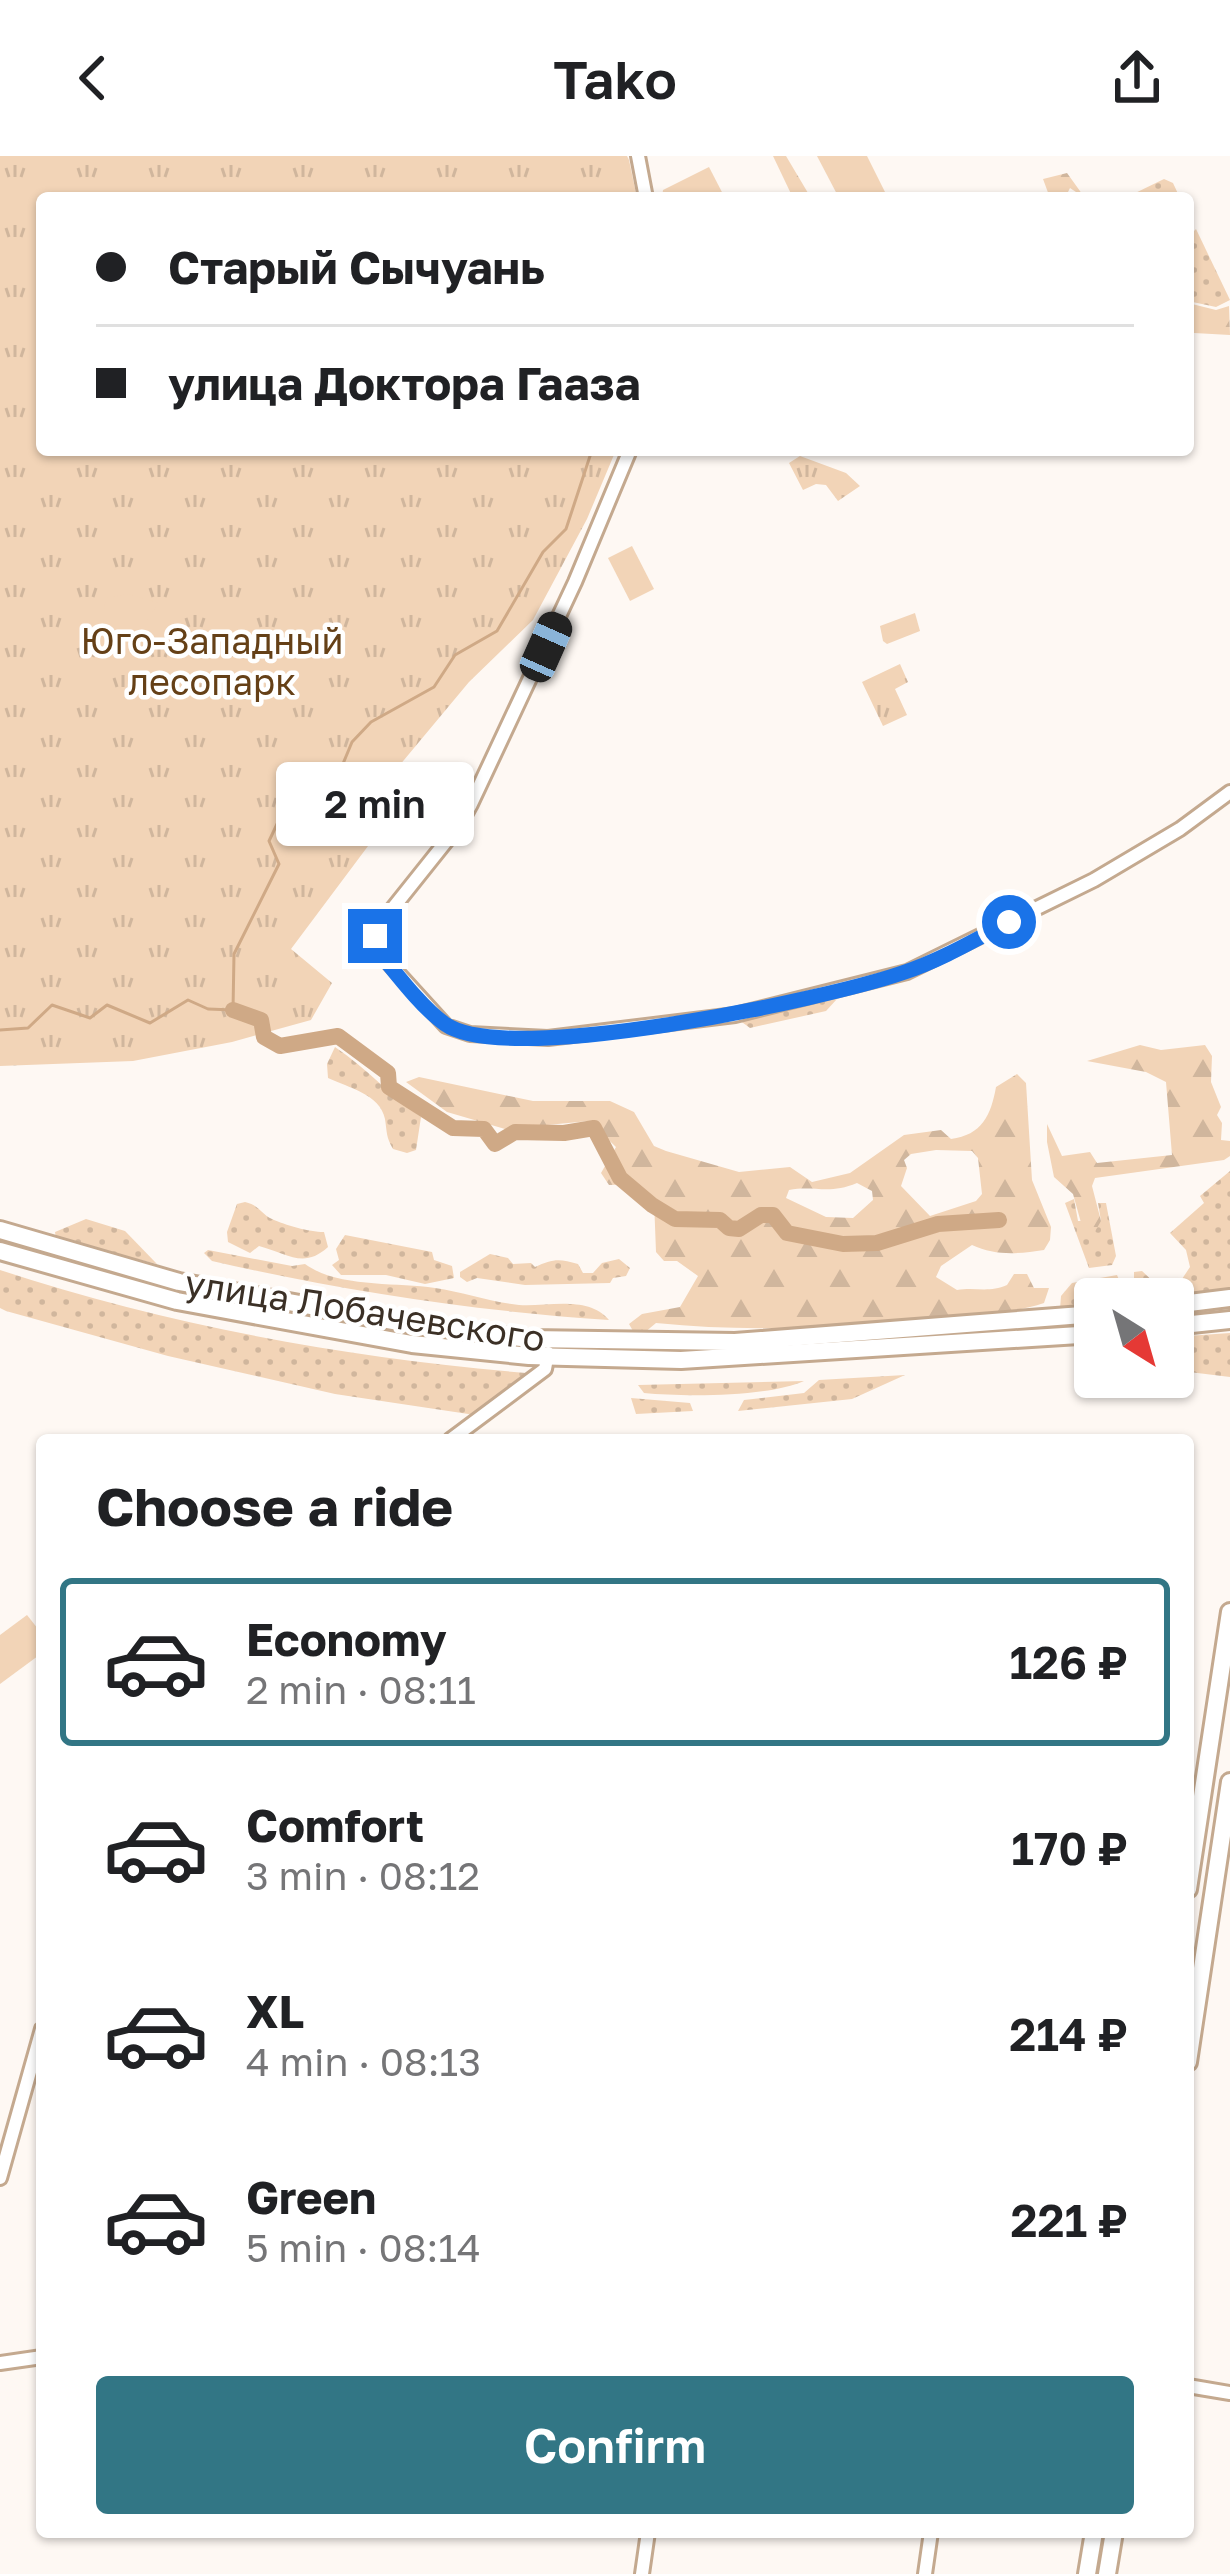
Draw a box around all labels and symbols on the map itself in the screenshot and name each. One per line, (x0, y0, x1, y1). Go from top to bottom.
car (515, 607, 577, 687)
park label: Юго-Западный лесопарк (81, 619, 343, 703)
callout: 2 min (276, 762, 474, 846)
route start (982, 895, 1036, 949)
route end (348, 909, 402, 963)
street label: улица Лобачевского (182, 1260, 548, 1360)
north arrow (1074, 1278, 1194, 1398)

